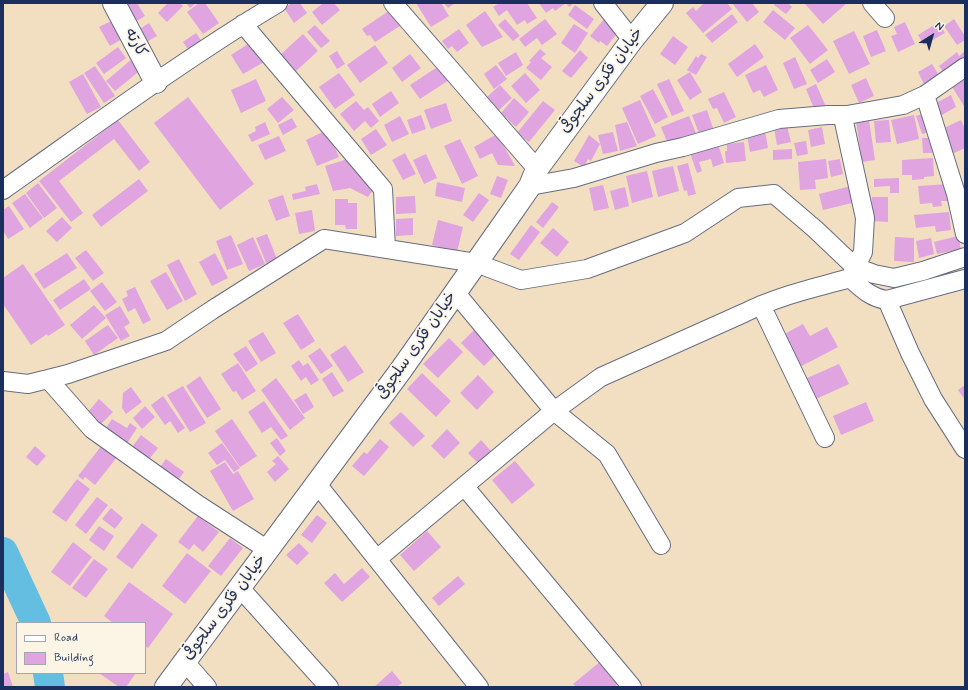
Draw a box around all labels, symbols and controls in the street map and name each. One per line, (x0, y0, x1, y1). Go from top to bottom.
north arrow (912, 16, 952, 56)
text: N (932, 19, 946, 34)
street label: خیابان فکری سلجوقی (556, 24, 648, 138)
street label: کارته (120, 25, 150, 61)
street label: خیابان فکری سلجوقی (373, 288, 461, 404)
street label: خیابان فکری سلجوقی (179, 551, 271, 665)
legend (16, 622, 146, 674)
text: Road (54, 630, 78, 646)
text: Building (54, 650, 94, 666)

